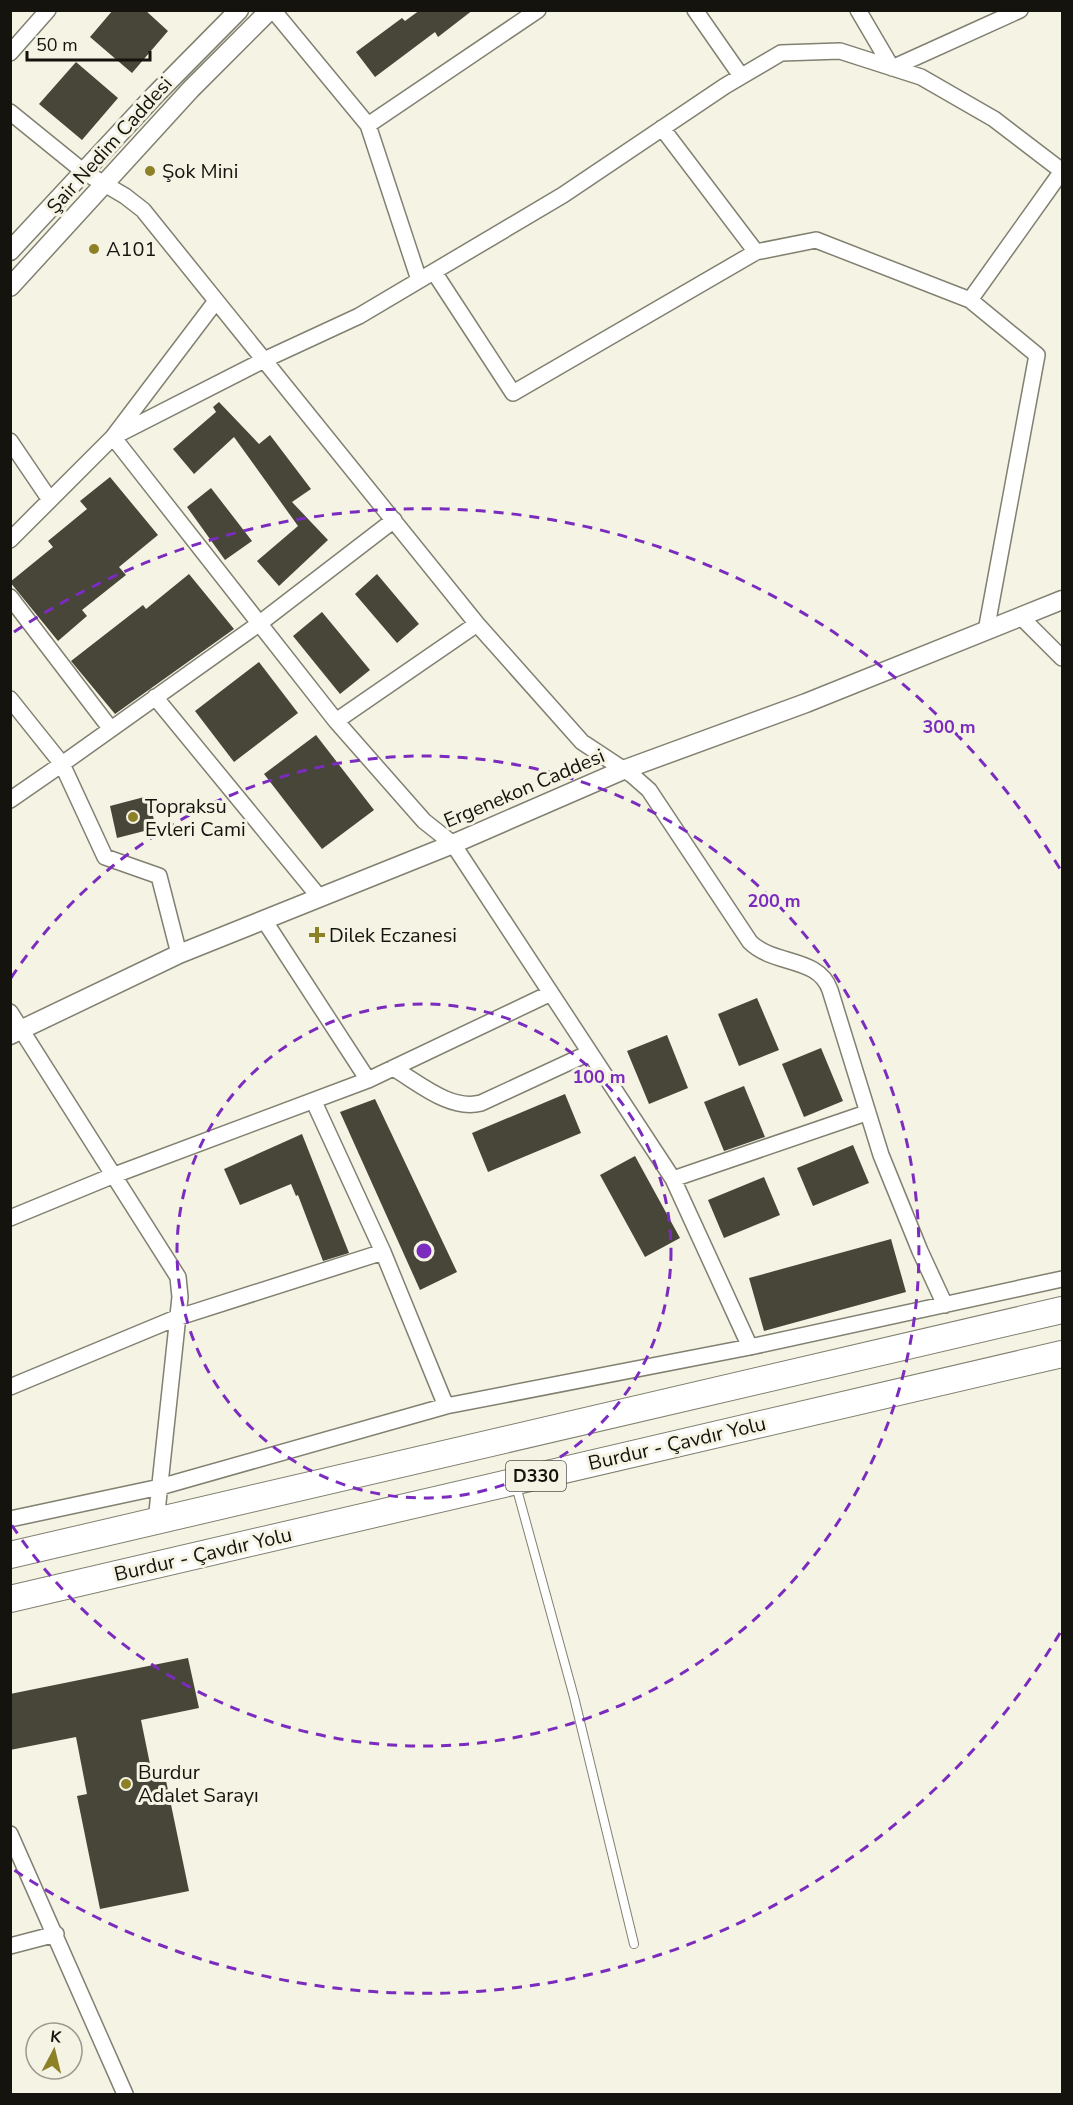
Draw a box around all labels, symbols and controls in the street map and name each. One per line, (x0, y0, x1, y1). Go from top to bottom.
scale bar (27, 24, 150, 62)
text: 50 m (36, 33, 78, 57)
street label: Şair Nedim Caddesi (41, 71, 178, 220)
place label: Şok Mini (162, 158, 238, 185)
marker: Şok Mini (143, 164, 157, 178)
place label: A101 (106, 236, 157, 263)
marker: A101 (87, 242, 101, 256)
text: 300 m (922, 715, 976, 739)
street label: Ergenekon Caddesi (440, 742, 609, 835)
place label: Topraksu Evleri Cami (145, 793, 246, 843)
marker: Topraksu Evleri Cami (126, 810, 140, 824)
text: 200 m (747, 889, 801, 913)
place label: Dilek Eczanesi (329, 922, 457, 949)
marker: Dilek Eczanesi (310, 928, 324, 942)
text: 100 m (572, 1065, 626, 1089)
centre of rings (414, 1241, 434, 1261)
street label: Burdur - Çavdır Yolu (586, 1410, 769, 1477)
road number: D330 (506, 1461, 566, 1491)
street label: Burdur - Çavdır Yolu (112, 1521, 295, 1588)
place label: Burdur Adalet Sarayı (138, 1759, 259, 1809)
marker: Burdur Adalet Sarayı (119, 1777, 133, 1791)
north arrow (24, 2021, 84, 2081)
text: K (49, 2026, 64, 2049)

